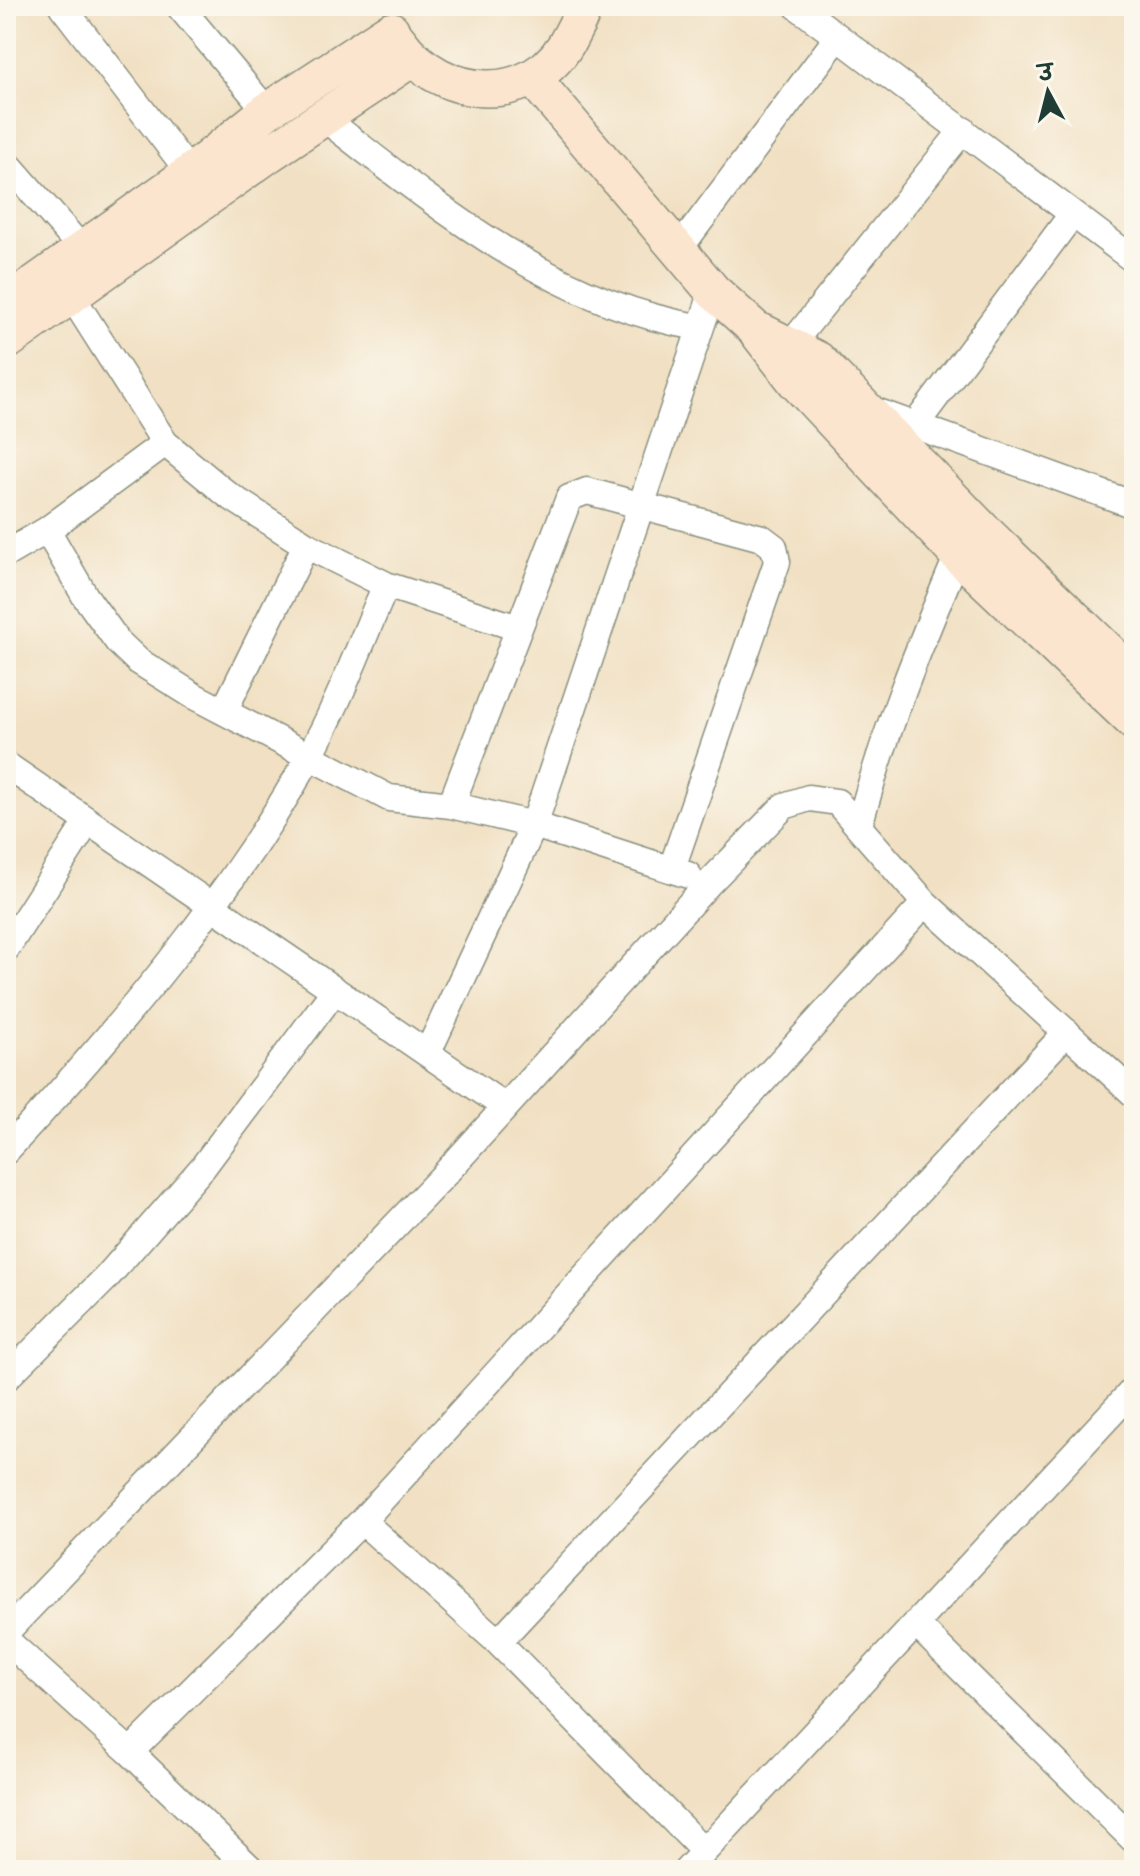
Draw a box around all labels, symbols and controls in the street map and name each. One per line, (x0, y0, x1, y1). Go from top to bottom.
north arrow (1008, 52, 1088, 132)
text: उ (1035, 58, 1057, 88)

